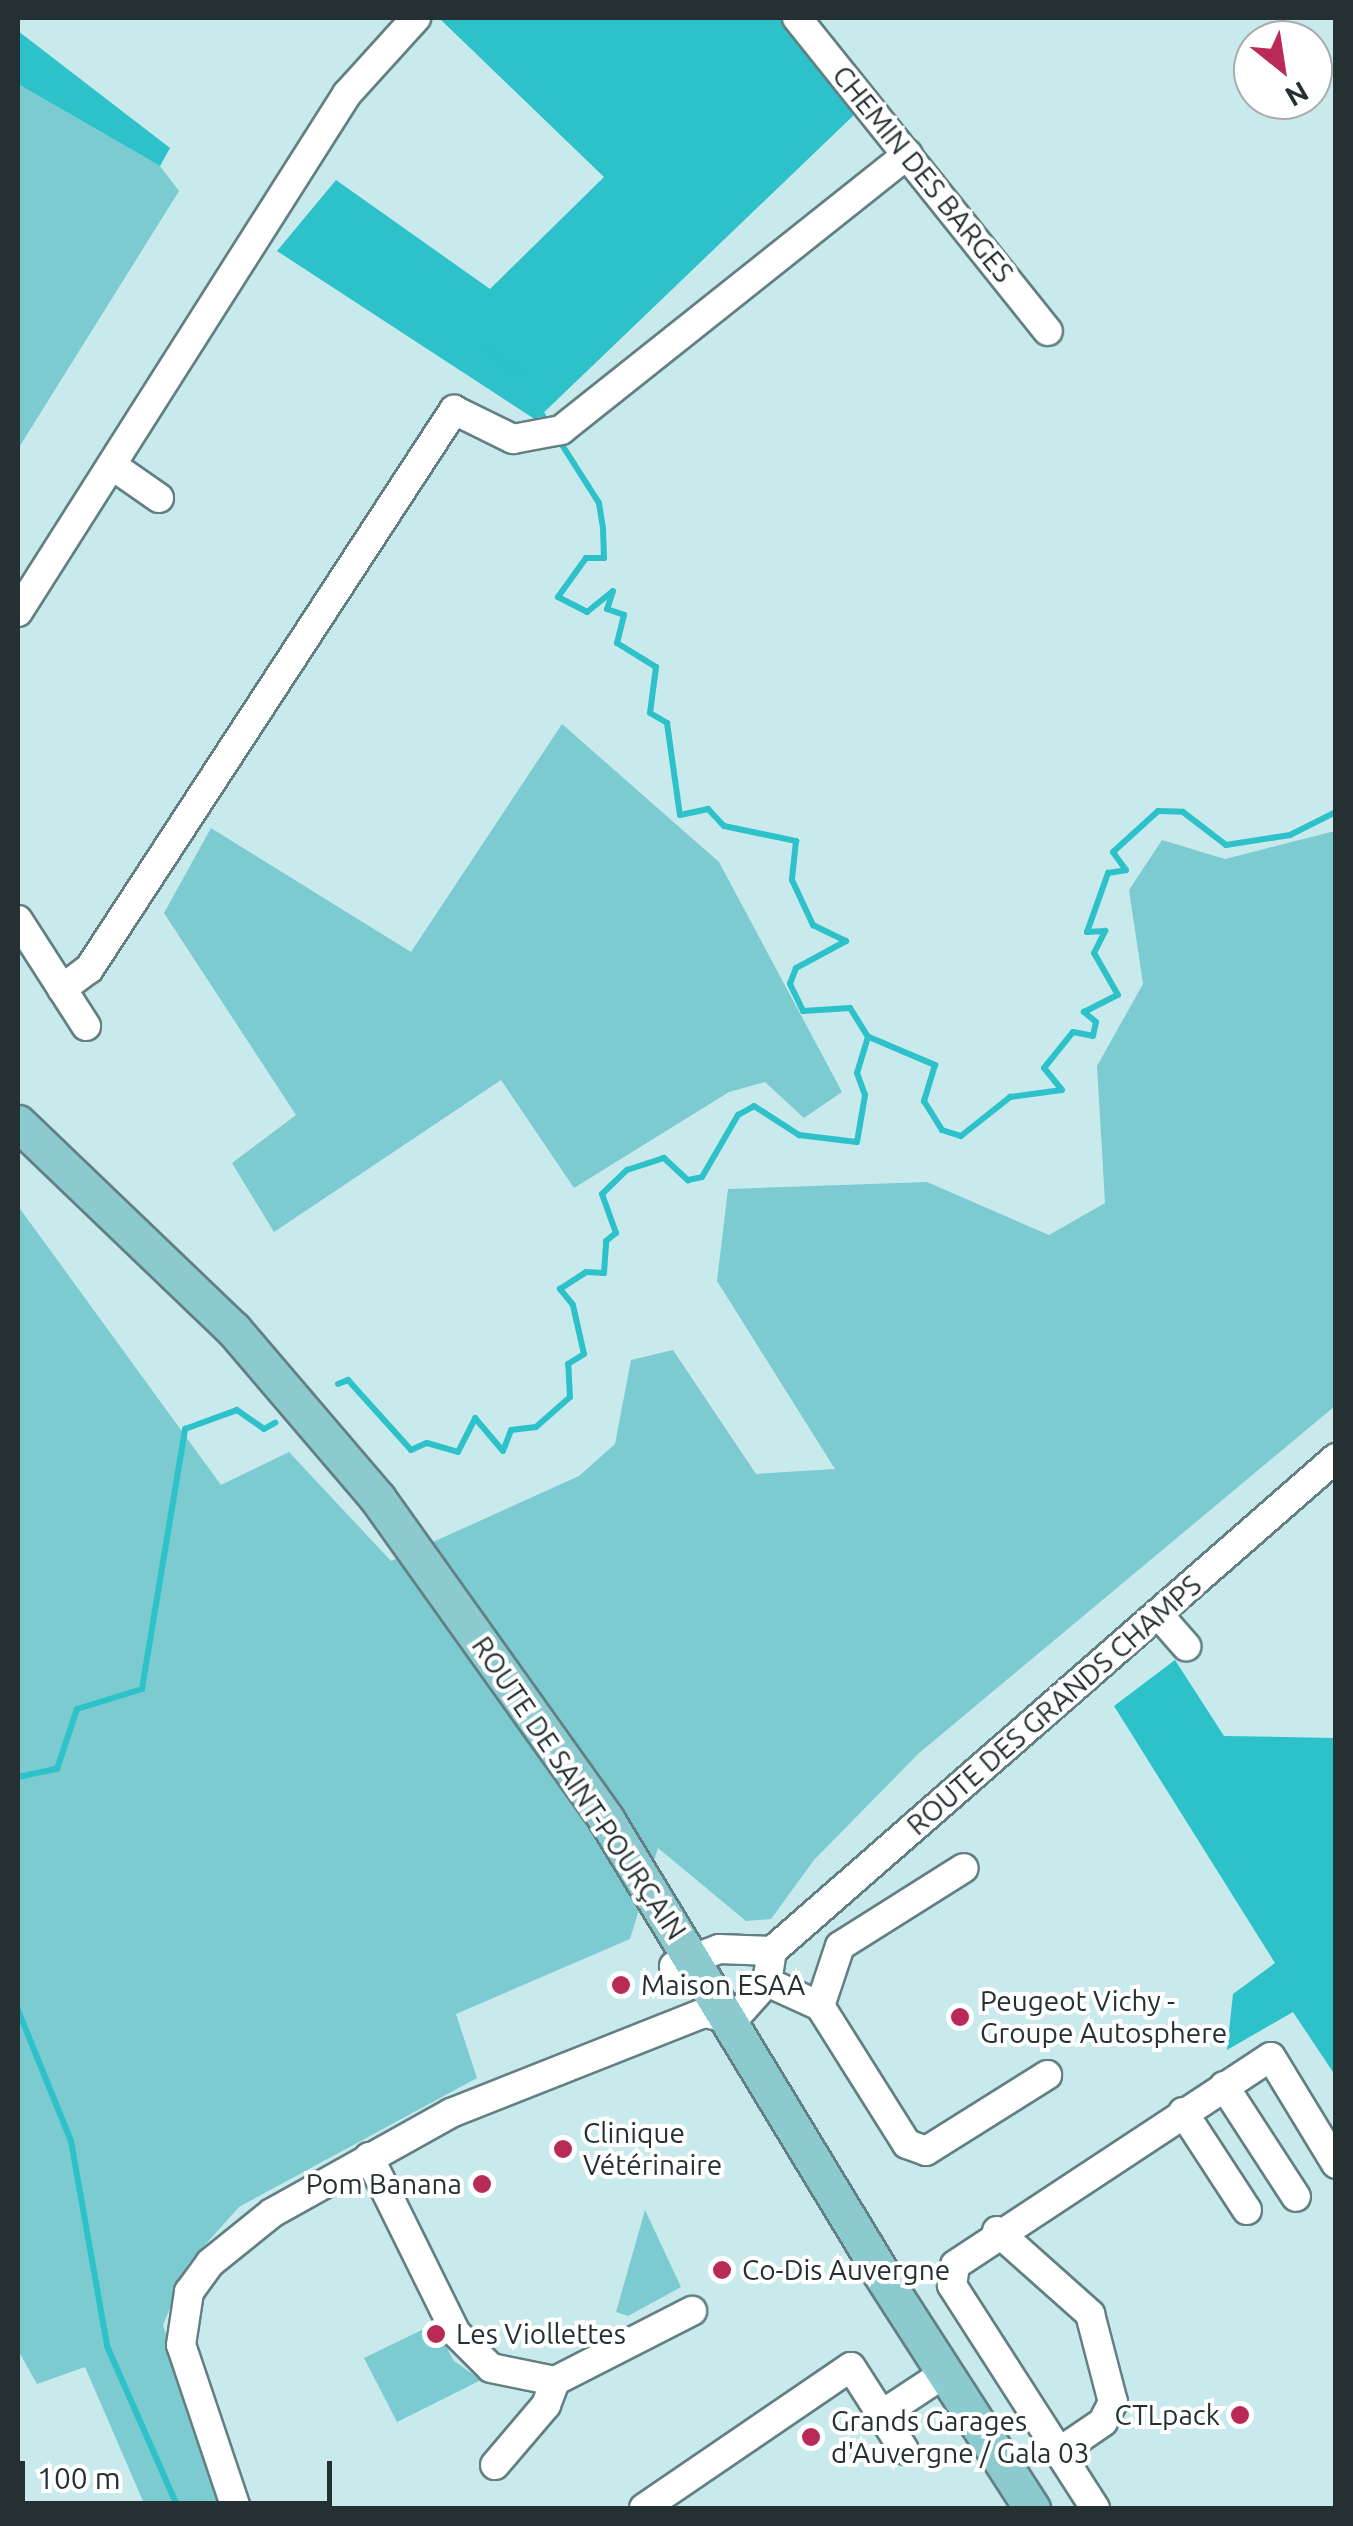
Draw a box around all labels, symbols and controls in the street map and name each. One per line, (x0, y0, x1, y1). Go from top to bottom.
north arrow (1233, 20, 1333, 120)
street label: CHEMIN DES BARGES (825, 59, 1021, 289)
text: N (1280, 76, 1314, 113)
street label: ROUTE DES GRANDS CHAMPS (900, 1568, 1208, 1842)
street label: ROUTE DE SAINT-POURÇAIN (465, 1630, 693, 1946)
place label: Maison ESAA (641, 1968, 805, 2002)
marker: Maison ESAA (610, 1974, 632, 1996)
place label: Peugeot Vichy - Groupe Autosphere (980, 1984, 1227, 2050)
marker: Peugeot Vichy - Groupe Autosphere (949, 2006, 971, 2028)
place label: Clinique Vétérinaire (583, 2116, 722, 2182)
marker: Clinique Vétérinaire (552, 2138, 574, 2160)
place label: Pom Banana (306, 2167, 462, 2201)
marker: Pom Banana (471, 2173, 493, 2195)
place label: Co-Dis Auvergne (742, 2253, 950, 2287)
marker: Co-Dis Auvergne (711, 2259, 733, 2281)
place label: Les Viollettes (456, 2317, 626, 2351)
marker: Les Viollettes (425, 2323, 447, 2345)
place label: CTLpack (1115, 2398, 1220, 2432)
place label: Grands Garages d'Auvergne / Gala 03 (831, 2404, 1089, 2470)
marker: CTLpack (1229, 2404, 1251, 2426)
marker: Grands Garages d'Auvergne / Gala 03 (800, 2426, 822, 2448)
scale bar (25, 2441, 338, 2503)
text: 100 m (37, 2461, 121, 2495)

